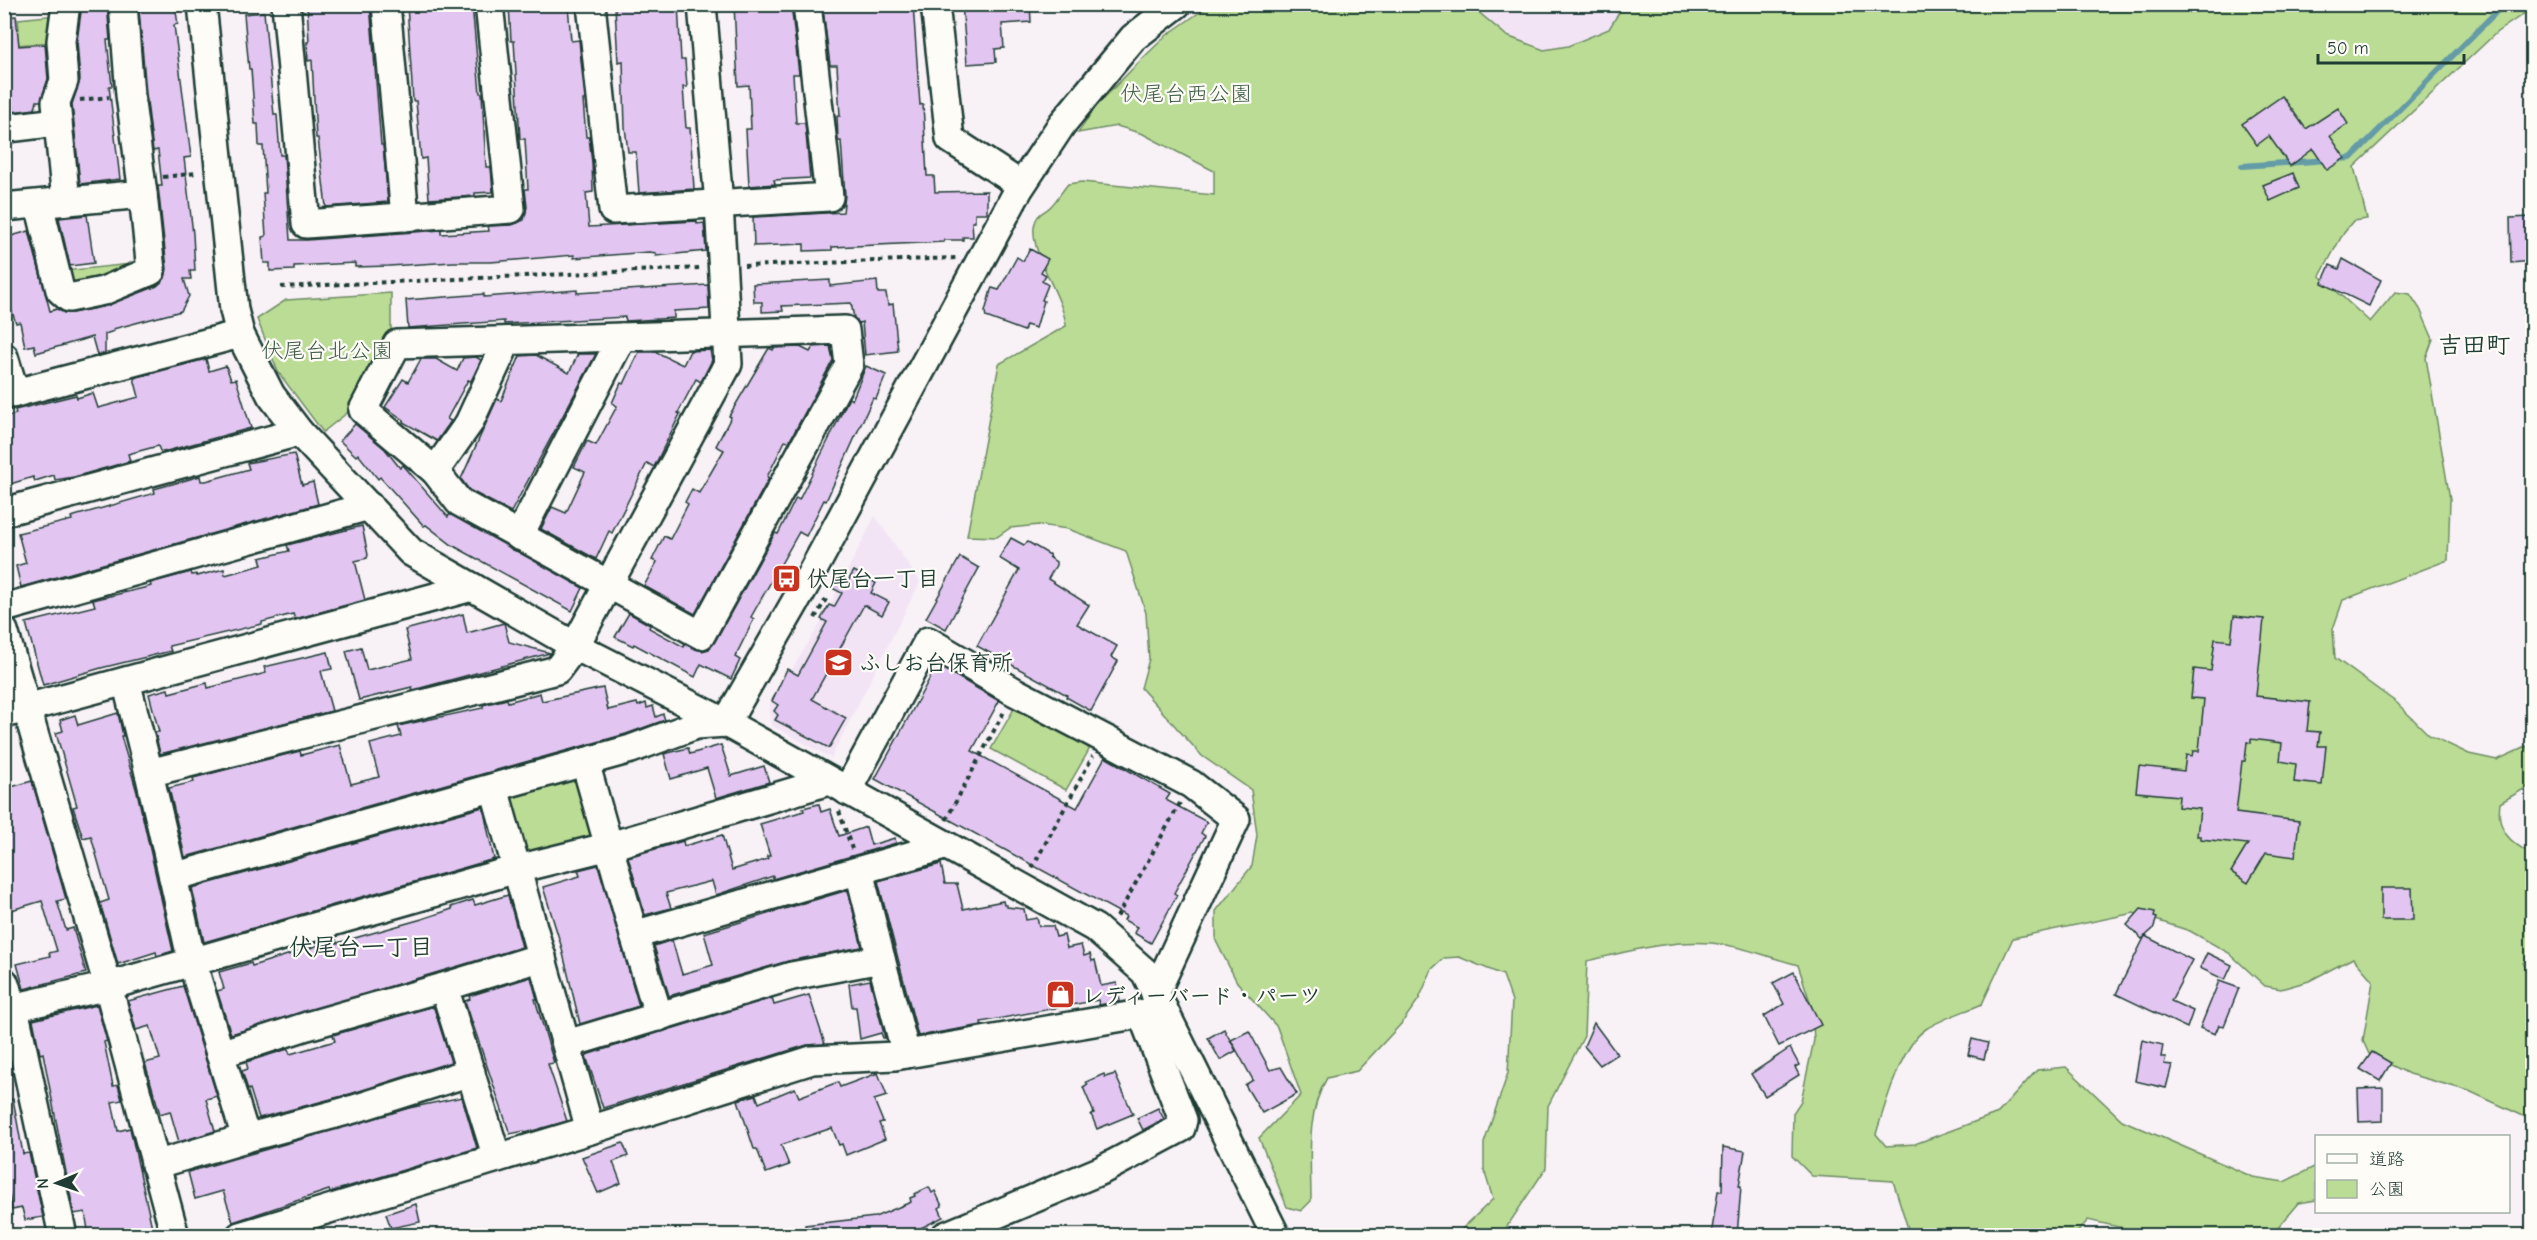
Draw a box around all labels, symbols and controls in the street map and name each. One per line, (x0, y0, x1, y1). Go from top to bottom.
scale bar (2318, 27, 2464, 65)
text: 50 m (2327, 38, 2369, 59)
park label: 伏尾台⻄公園 (1120, 81, 1252, 107)
district label: 吉田町 (2438, 331, 2510, 359)
park label: 伏尾台北公園 (261, 338, 393, 364)
bus stop icon: 伏尾台一丁目 (770, 562, 802, 594)
place label: 伏尾台一丁目 (807, 566, 939, 592)
school or university icon: ふしお台保育所 (822, 646, 854, 678)
place label: ふしお台保育所 (859, 650, 1013, 676)
district label: 伏尾台一丁目 (289, 933, 433, 961)
shop icon: レディーバード・パーツ (1045, 979, 1077, 1011)
place label: レディーバード・パーツ (1082, 983, 1321, 1009)
legend (2315, 1135, 2510, 1213)
text: 道路 (2369, 1149, 2405, 1170)
north arrow (27, 1153, 87, 1213)
text: N (34, 1178, 52, 1189)
text: 公園 (2369, 1179, 2405, 1200)

